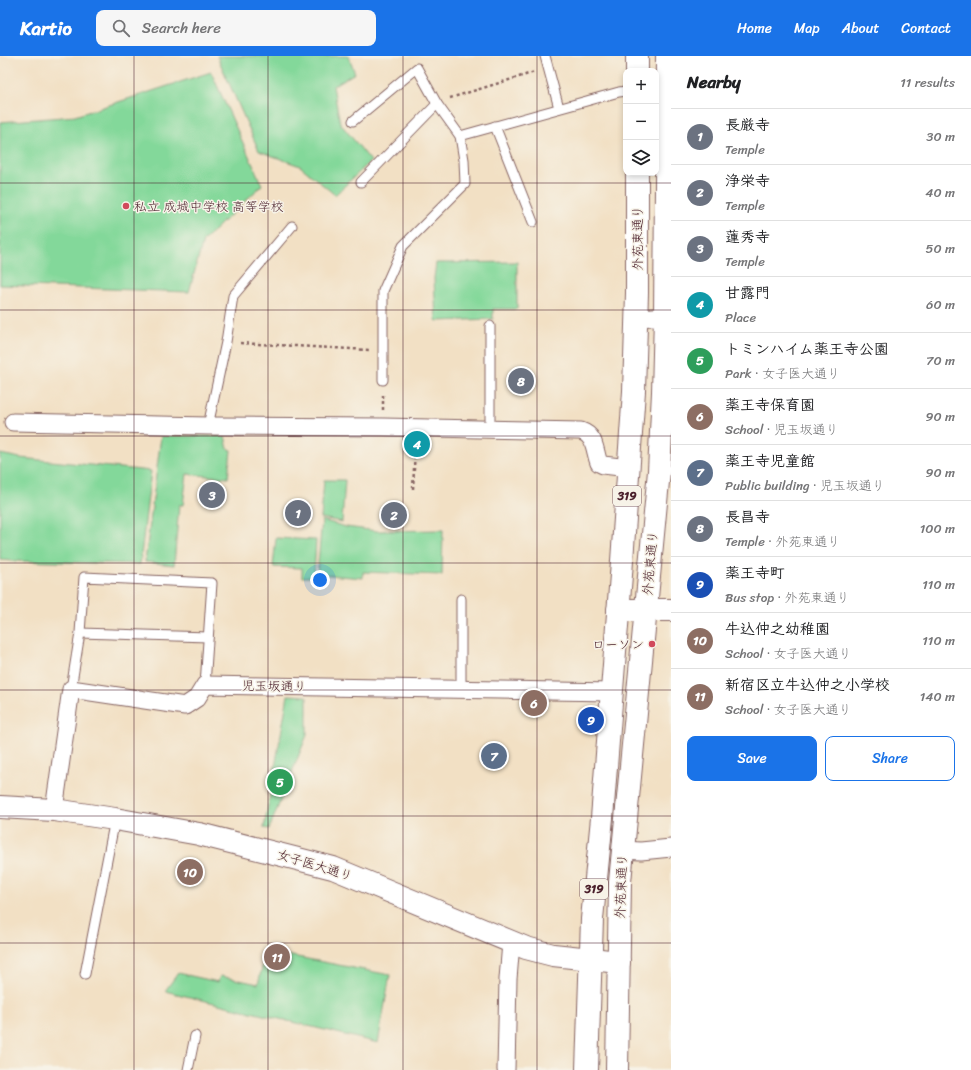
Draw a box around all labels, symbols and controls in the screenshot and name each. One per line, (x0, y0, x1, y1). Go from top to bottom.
search box (96, 10, 376, 46)
text: Kartio (20, 12, 72, 45)
text: Search here (142, 15, 221, 41)
text: Home (737, 16, 772, 41)
text: Map (794, 16, 820, 41)
text: About (842, 16, 879, 41)
text: Contact (901, 16, 951, 41)
icon: search (110, 17, 132, 39)
text: Nearby (687, 67, 741, 97)
map controls (623, 68, 659, 176)
button: + (623, 68, 659, 104)
text: 11 results (900, 71, 955, 94)
button: − (623, 104, 659, 140)
text: 長厳寺 (725, 112, 770, 138)
text: 1 (697, 125, 703, 148)
text: 30 m (926, 125, 955, 148)
text: Temple (725, 138, 765, 161)
button: layers (623, 140, 659, 176)
text: 浄栄寺 (725, 168, 770, 194)
text: 2 (696, 181, 704, 204)
text: 40 m (925, 181, 955, 204)
text: Temple (725, 194, 765, 217)
place label: 私立 成城中学校 高等学校 (134, 195, 284, 218)
marker: 私立 成城中学校 高等学校 (121, 201, 131, 211)
street label: 外苑東通り (626, 205, 649, 271)
text: 蓮秀寺 (725, 224, 770, 250)
text: 3 (696, 237, 704, 260)
text: 50 m (925, 237, 955, 260)
text: Temple (725, 250, 765, 273)
text: 甘露門 (725, 280, 770, 306)
text: 4 (696, 293, 704, 316)
text: 60 m (926, 293, 955, 316)
text: Place (725, 306, 756, 329)
text: トミンハイム薬王寺公園 (725, 336, 889, 362)
text: 5 (696, 349, 704, 372)
text: 70 m (926, 349, 955, 372)
text: Park · 女子医大通り (725, 362, 840, 385)
pin: 8 (508, 366, 534, 396)
text: 薬王寺保育園 (725, 392, 815, 418)
text: 6 (696, 405, 704, 428)
text: 90 m (925, 405, 955, 428)
text: School · 児玉坂通り (725, 418, 839, 441)
pin: 4 (404, 429, 430, 459)
text: 薬王寺児童館 (725, 448, 815, 474)
text: 7 (696, 461, 704, 484)
text: 90 m (925, 461, 955, 484)
text: Public building · 児玉坂通り (725, 474, 885, 497)
pin: 3 (199, 480, 225, 510)
road number: 319 (613, 486, 641, 506)
pin: 1 (285, 498, 311, 528)
pin: 2 (381, 500, 407, 530)
text: 長昌寺 (725, 504, 770, 530)
text: 8 (696, 517, 704, 540)
text: 100 m (920, 517, 955, 540)
street label: 外苑東通り (636, 530, 664, 596)
text: Temple · 外苑東通り (725, 530, 840, 553)
text: 薬王寺町 (725, 560, 785, 586)
your location (310, 570, 330, 590)
text: 9 (696, 573, 704, 596)
text: 110 m (922, 573, 955, 596)
text: Bus stop · 外苑東通り (725, 586, 849, 609)
text: 牛込仲之幼稚園 (725, 616, 830, 642)
text: 10 (693, 629, 707, 652)
text: 110 m (922, 629, 955, 652)
place label: ローソン (592, 633, 644, 656)
marker: ローソン (647, 639, 657, 649)
text: School · 女子医大通り (725, 642, 852, 665)
text: 新宿区立牛込仲之小学校 (725, 672, 890, 698)
street label: 児玉坂通り (241, 674, 307, 698)
text: 11 (694, 685, 706, 708)
text: 140 m (920, 685, 955, 708)
pin: 6 (521, 688, 547, 718)
text: School · 女子医大通り (725, 698, 852, 721)
pin: 9 (578, 705, 604, 735)
button: Save (687, 736, 817, 781)
button: Share (825, 736, 955, 781)
pin: 7 (481, 741, 507, 771)
pin: 5 (267, 767, 293, 797)
street label: 女子医大通り (274, 843, 356, 887)
street label: 外苑東通り (608, 853, 634, 919)
pin: 10 (177, 857, 203, 887)
road number: 319 (580, 879, 608, 899)
pin: 11 (264, 942, 290, 972)

